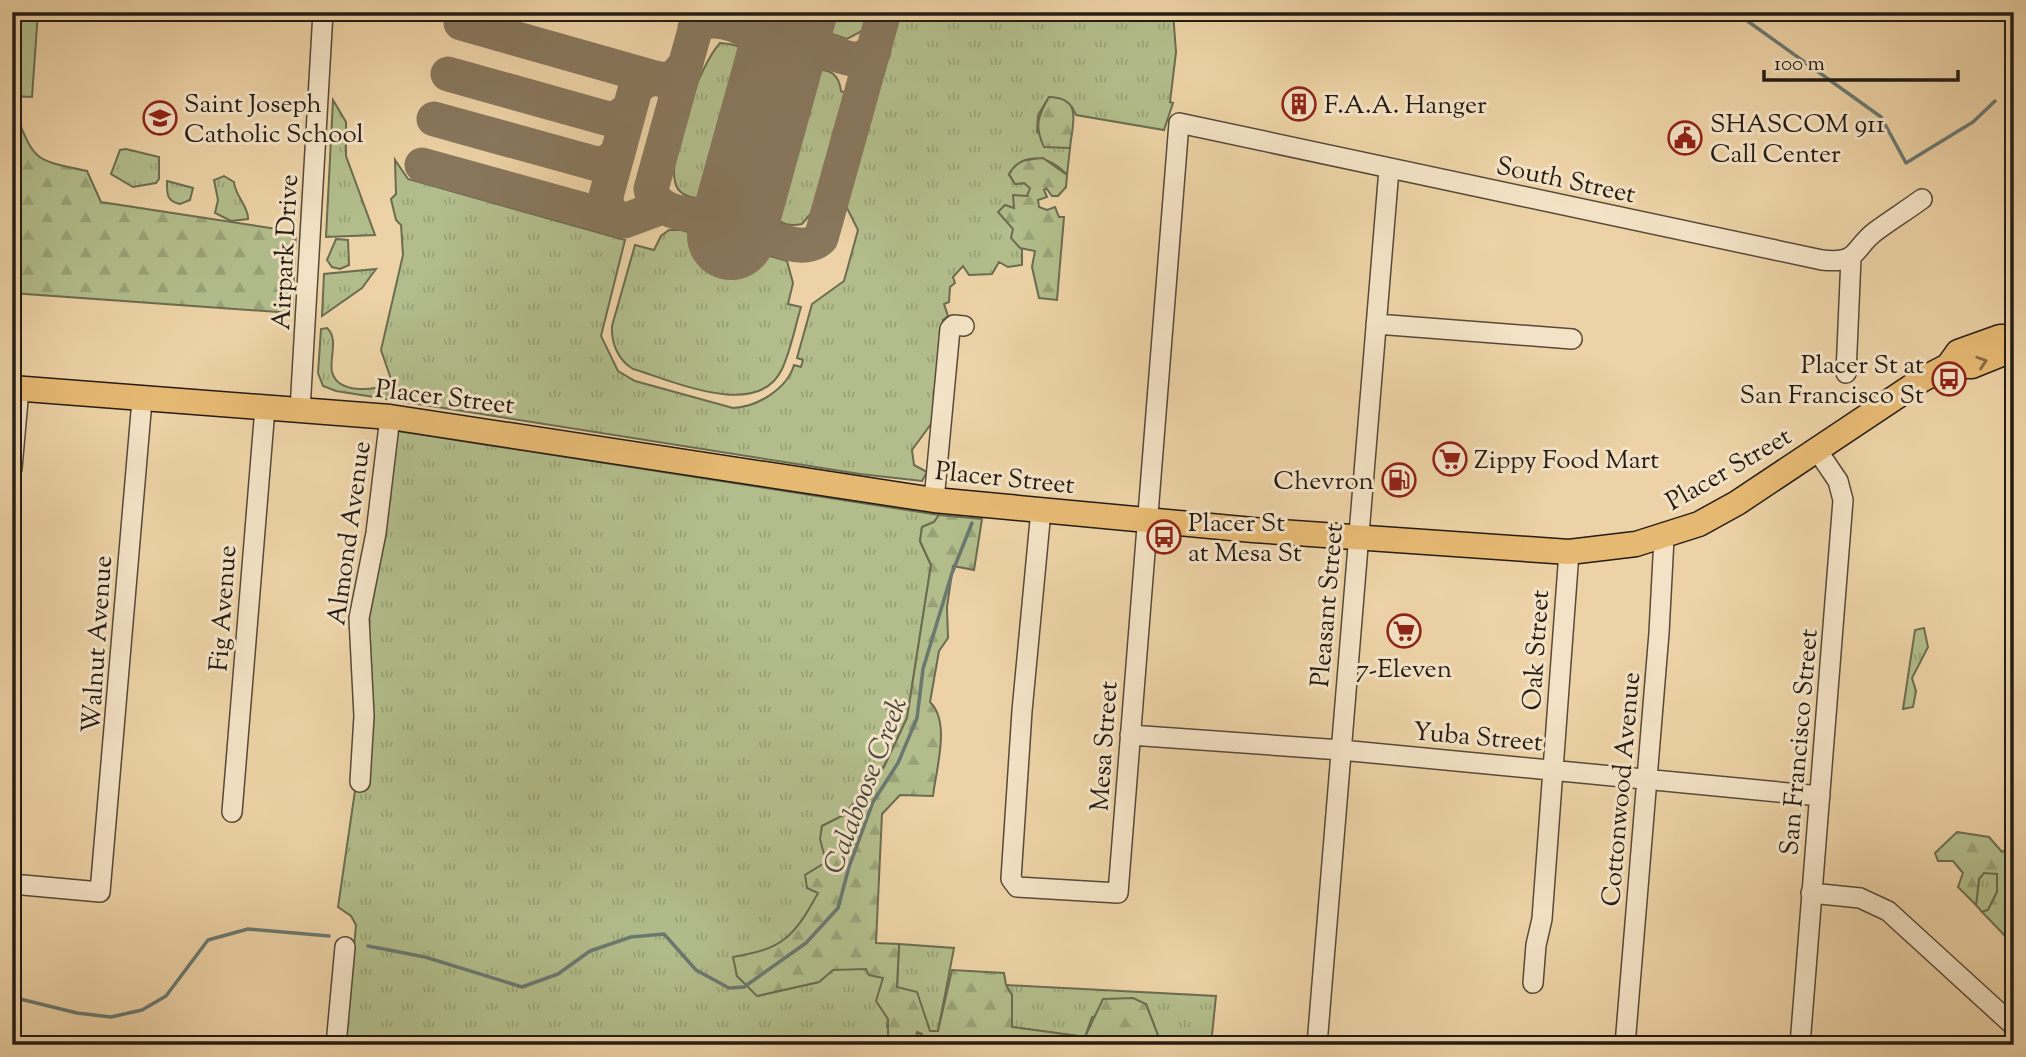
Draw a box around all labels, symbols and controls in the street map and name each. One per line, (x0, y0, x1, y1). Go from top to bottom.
scale bar (1764, 38, 1958, 82)
text: 100 m (1774, 50, 1825, 80)
building icon: F.A.A. Hanger (1280, 85, 1318, 123)
place label: Saint Joseph Catholic School (184, 87, 364, 154)
place label: F.A.A. Hanger (1324, 88, 1487, 125)
school or university icon: Saint Joseph Catholic School (141, 99, 179, 137)
place label: SHASCOM 911 Call Center (1710, 107, 1885, 174)
public building icon: SHASCOM 911 Call Center (1666, 119, 1704, 157)
street label: South Street (1492, 149, 1639, 214)
street label: Airpark Drive (264, 173, 309, 331)
place label: Placer St at San Francisco St (1740, 348, 1924, 415)
one-way arrow (1976, 356, 1988, 371)
bus stop icon: Placer St at San Francisco St (1930, 360, 1968, 398)
street label: Placer Street (373, 372, 516, 425)
street label: Placer Street (1659, 419, 1799, 521)
street label: Almond Avenue (319, 439, 382, 628)
supermarket icon: Zippy Food Mart (1431, 440, 1469, 478)
place label: Zippy Food Mart (1474, 443, 1659, 480)
street label: Placer Street (933, 454, 1076, 505)
fuel station icon: Chevron (1380, 461, 1418, 499)
place label: Chevron (1273, 464, 1374, 501)
place label: Placer St at Mesa St (1188, 506, 1302, 573)
bus stop icon: Placer St at Mesa St (1145, 518, 1183, 556)
street label: Pleasant Street (1303, 521, 1354, 689)
street label: Fig Avenue (202, 544, 247, 672)
street label: Walnut Avenue (74, 554, 123, 734)
street label: Oak Street (1515, 588, 1560, 712)
supermarket icon: 7-Eleven (1385, 612, 1423, 650)
street label: San Francisco Street (1772, 627, 1829, 857)
place label: 7-Eleven (1356, 652, 1452, 689)
street label: Cottonwood Avenue (1594, 670, 1651, 908)
street label: Mesa Street (1082, 680, 1129, 813)
water label: Calaboose Creek (815, 692, 919, 880)
street label: Yuba Street (1411, 714, 1544, 763)

